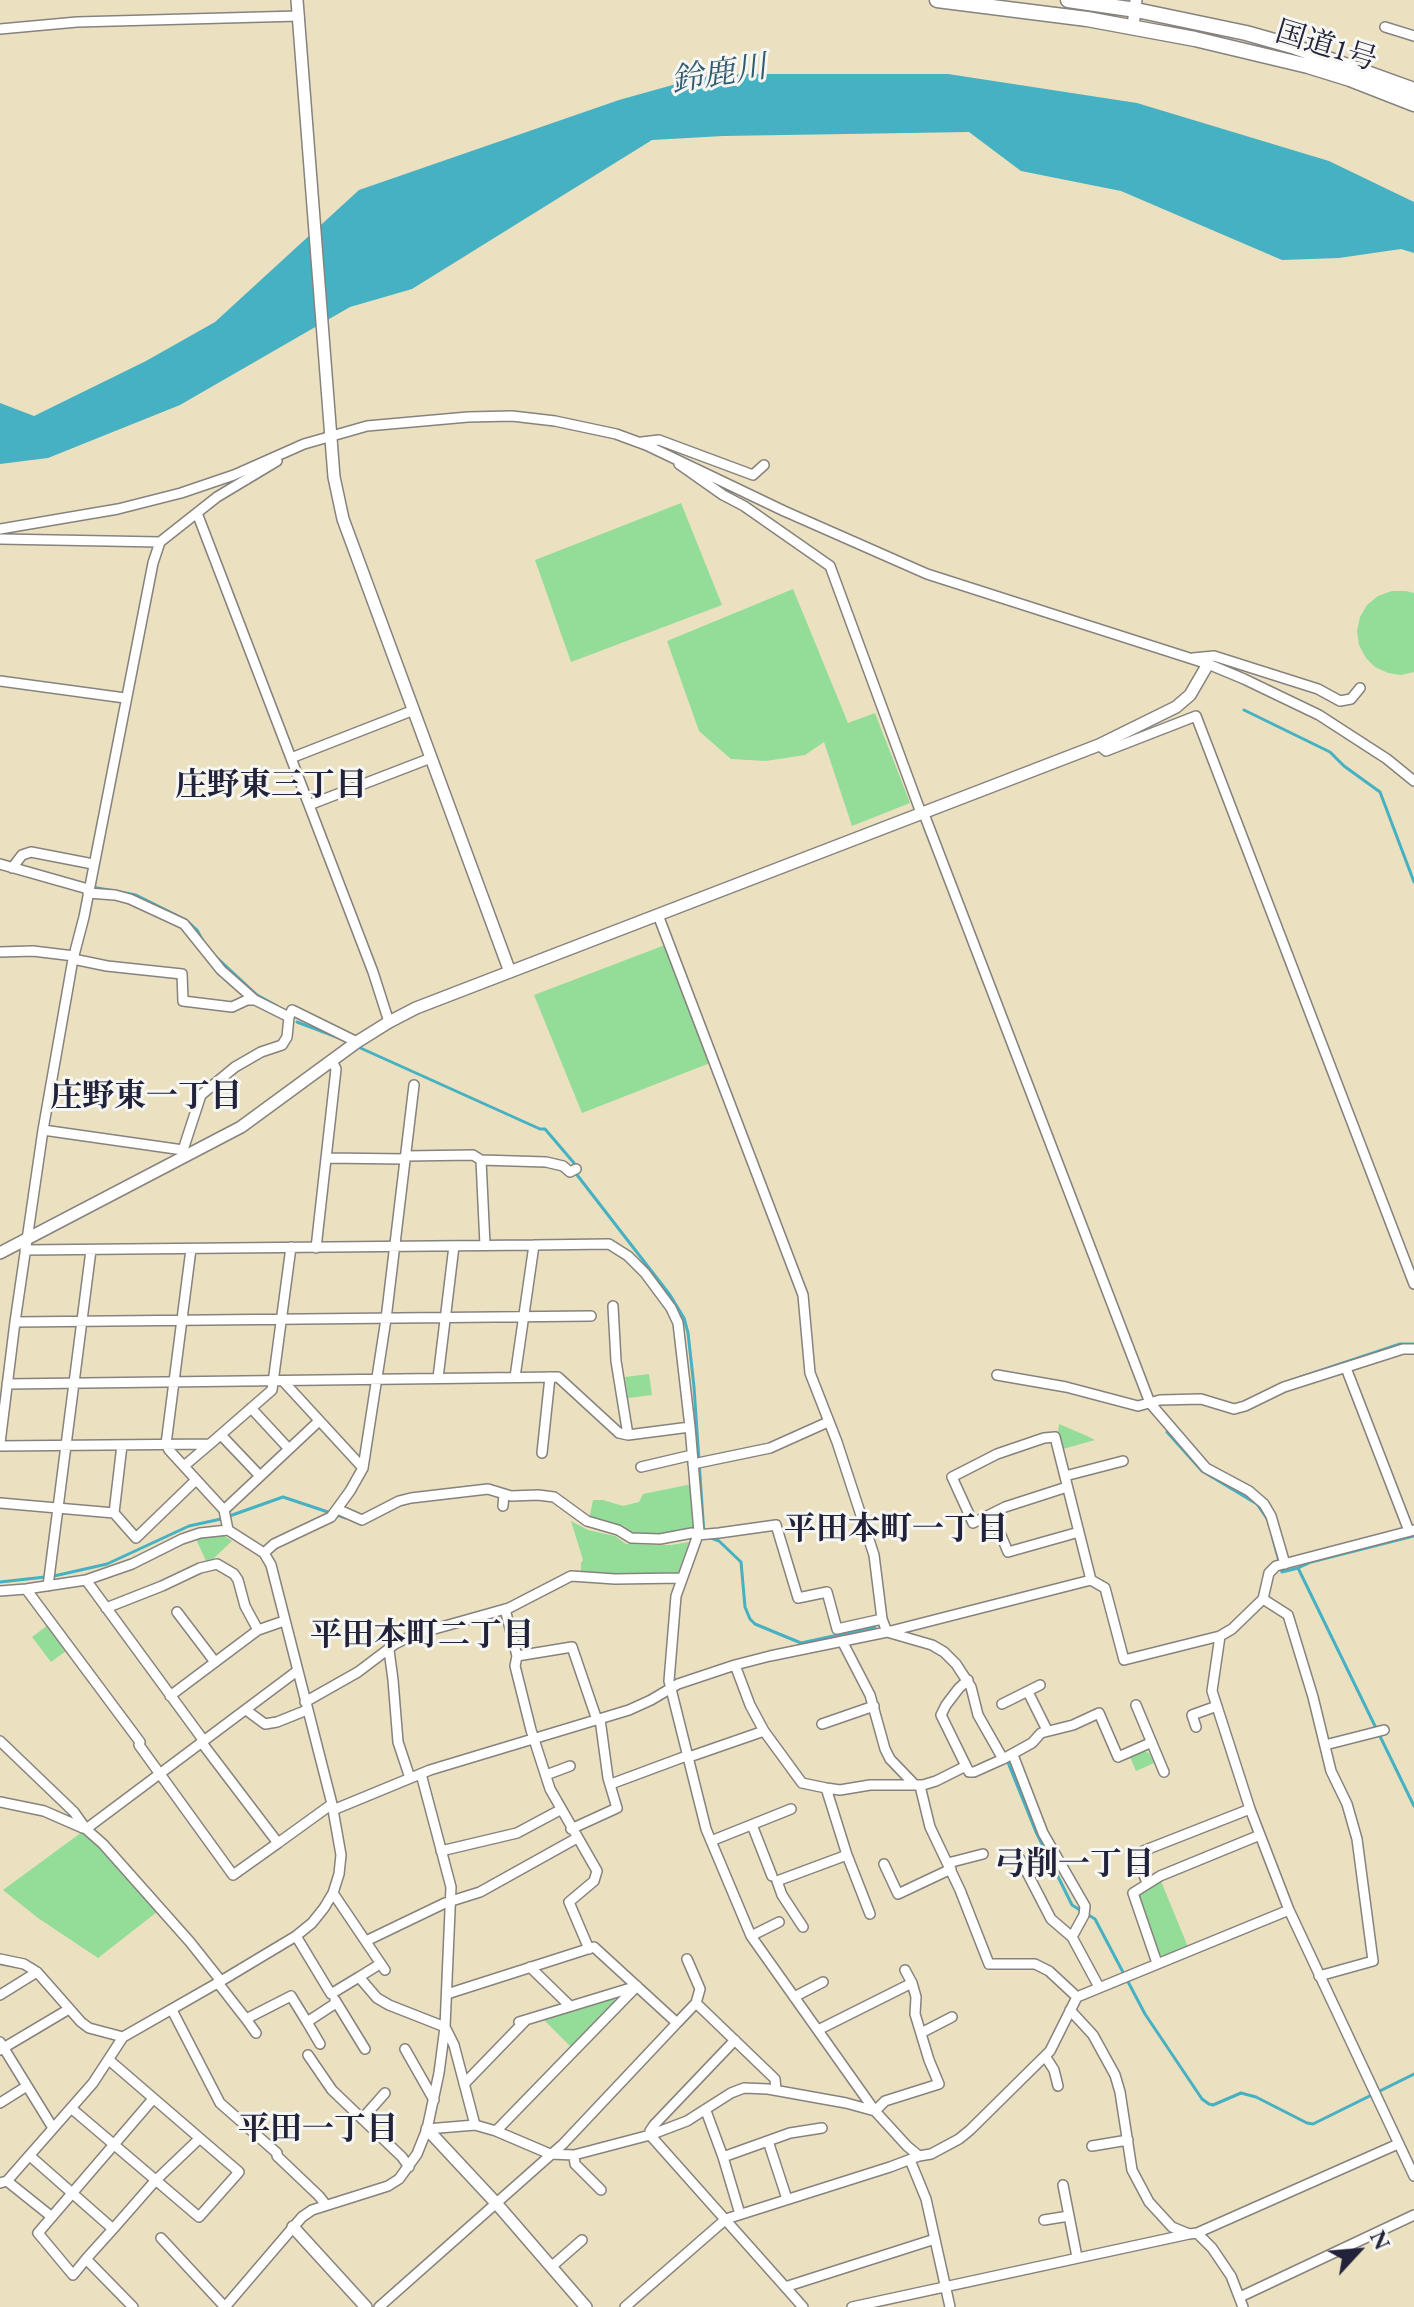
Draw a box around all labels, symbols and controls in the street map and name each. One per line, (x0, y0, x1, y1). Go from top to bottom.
street label: 国道1号 (1271, 15, 1381, 79)
water label: 鈴鹿川 (669, 49, 769, 101)
district label: 庄野東三丁目 (175, 767, 367, 805)
district label: 庄野東一丁目 (50, 1078, 242, 1116)
district label: 平田本町一丁目 (784, 1511, 1008, 1549)
district label: 平田本町二丁目 (310, 1617, 534, 1655)
district label: 弓削一丁目 (994, 1846, 1154, 1884)
district label: 平田一丁目 (238, 2111, 398, 2149)
north arrow (1318, 2211, 1398, 2291)
text: N (1363, 2226, 1397, 2255)

